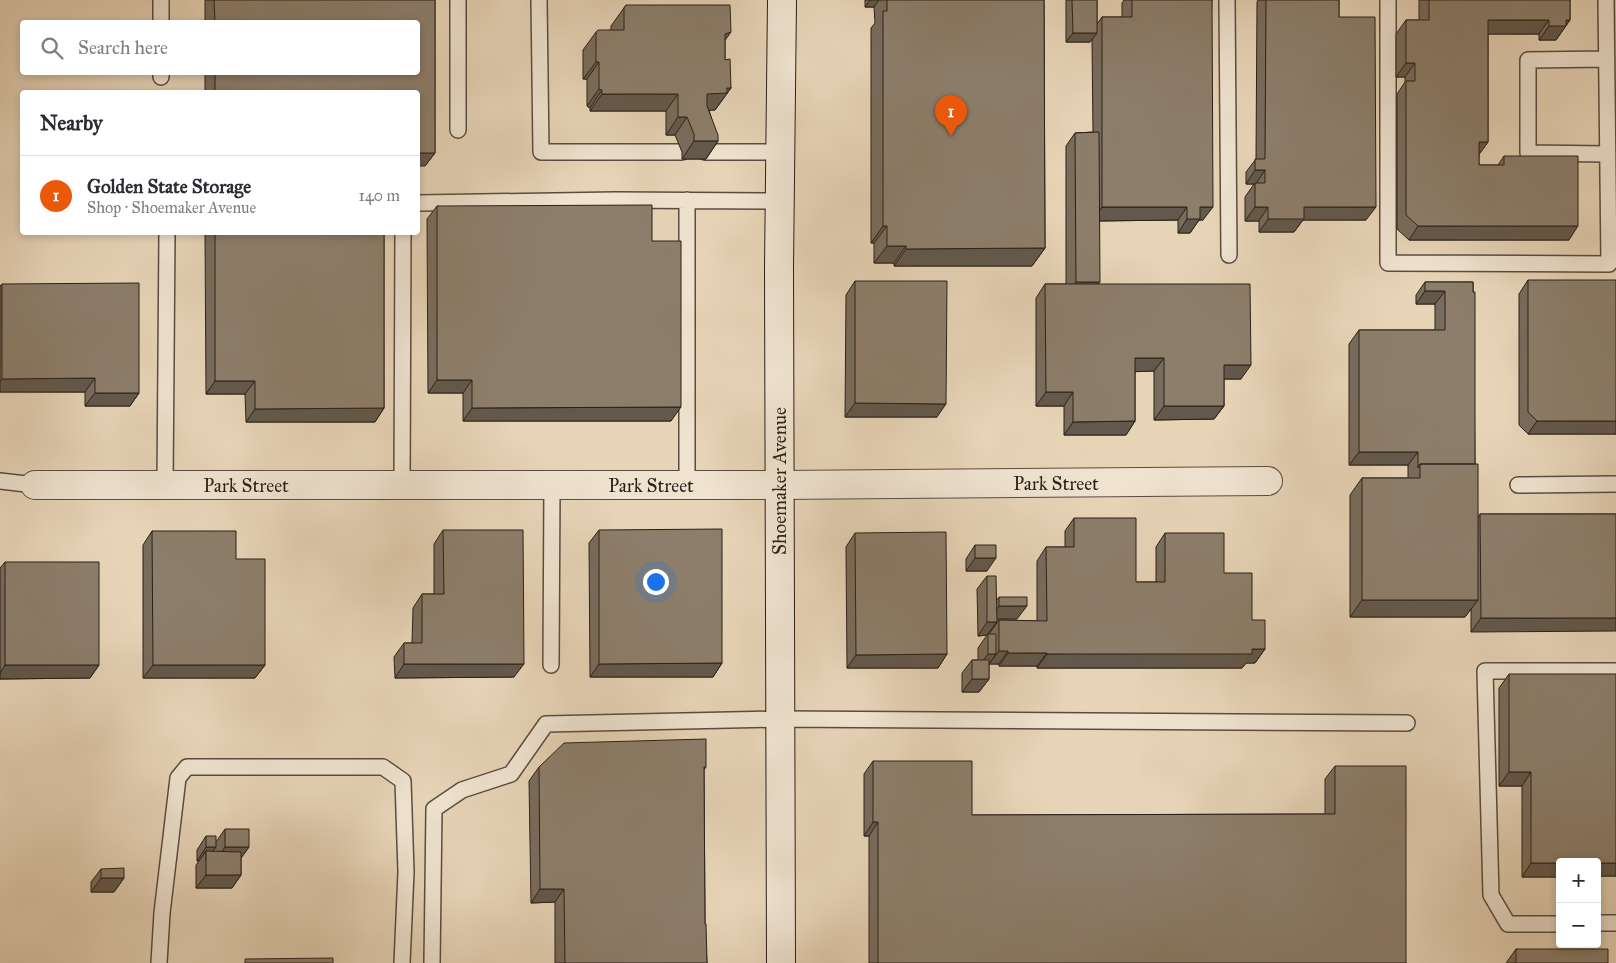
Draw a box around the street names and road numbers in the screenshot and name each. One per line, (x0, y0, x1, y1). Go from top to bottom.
street label: Shoemaker Avenue (768, 407, 791, 555)
street label: Park Street (1013, 472, 1099, 495)
street label: Park Street (203, 474, 289, 497)
street label: Park Street (608, 474, 694, 497)

